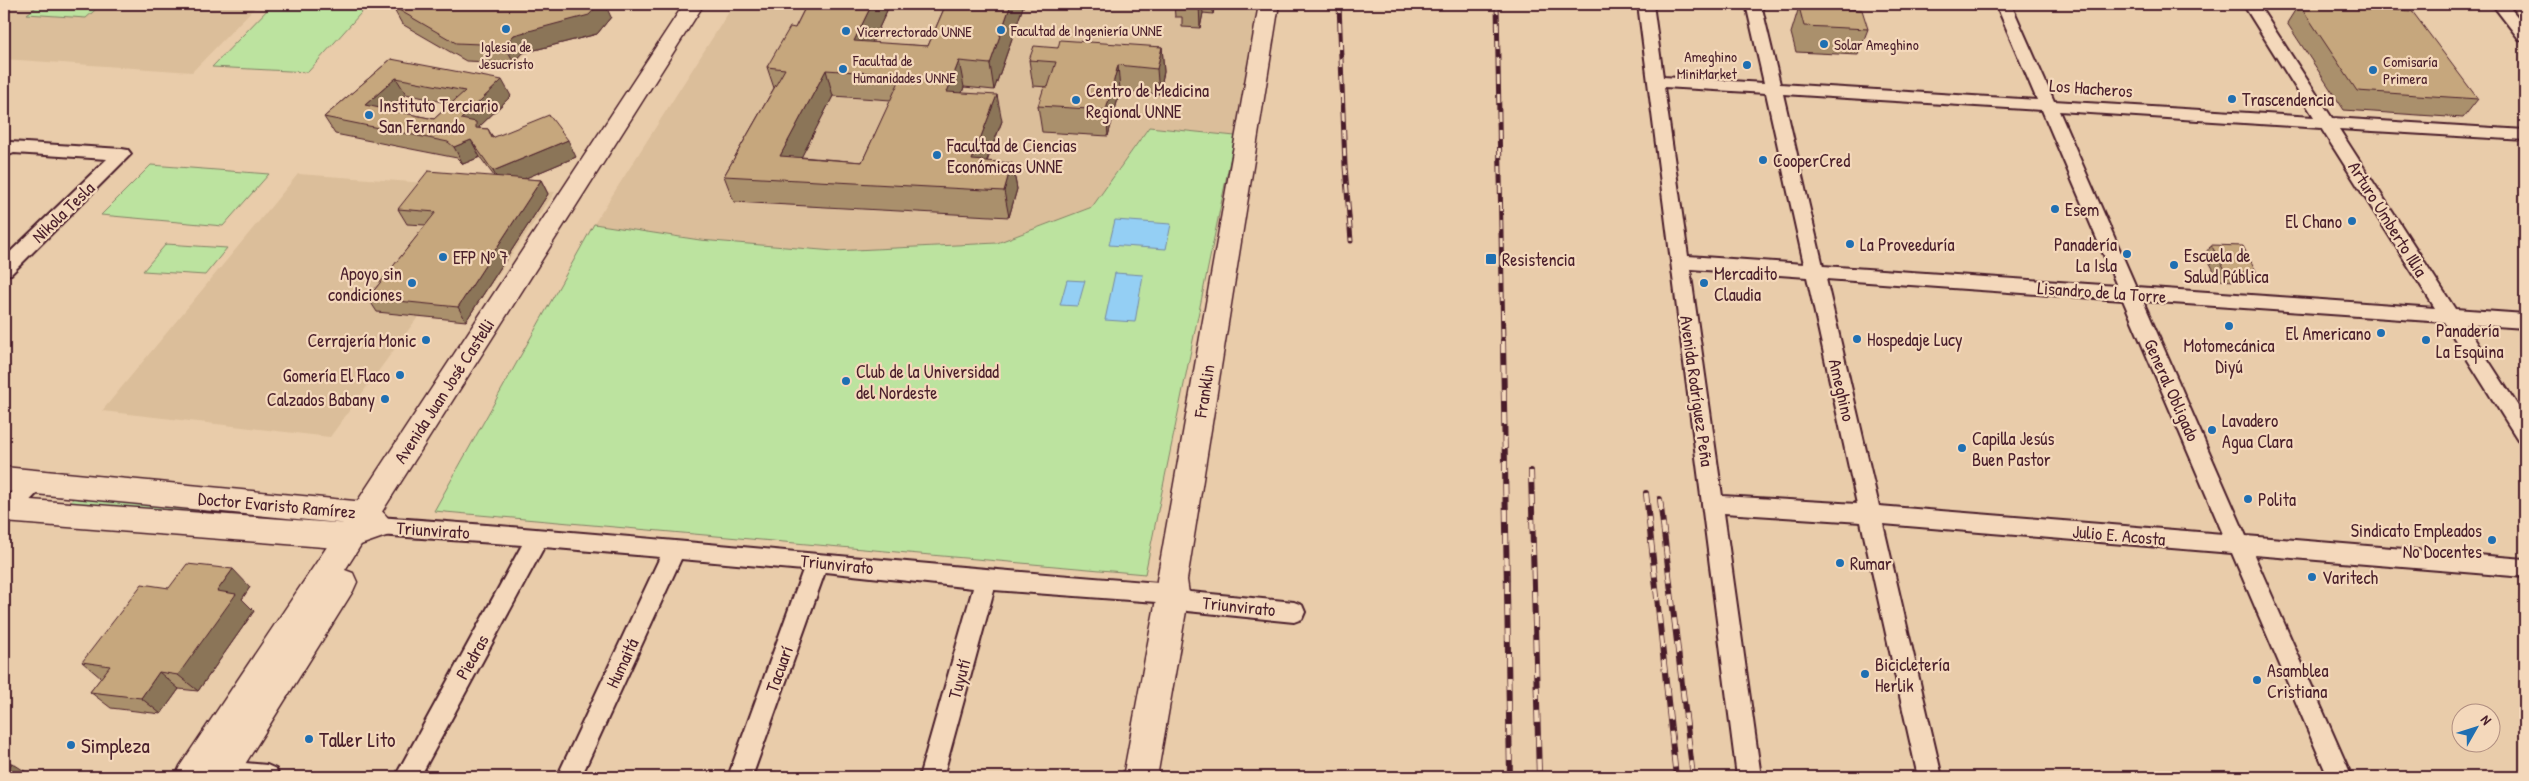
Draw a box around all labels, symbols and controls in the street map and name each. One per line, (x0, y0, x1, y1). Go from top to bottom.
place label: Facultad de Ingeniería UNNE (1010, 20, 1163, 41)
place label: Vicerrectorado UNNE (856, 21, 972, 42)
marker: Iglesia de Jesucristo (500, 23, 512, 35)
marker: Facultad de Ingeniería UNNE (995, 24, 1007, 36)
marker: Vicerrectorado UNNE (840, 25, 852, 37)
place label: Solar Ameghino (1834, 34, 1919, 55)
place label: Iglesia de Jesucristo (478, 36, 534, 74)
marker: Solar Ameghino (1818, 38, 1830, 50)
place label: Ameghino MiniMarket (1677, 46, 1738, 84)
place label: Facultad de Humanidades UNNE (852, 50, 956, 88)
place label: Comisaría Primera (2383, 51, 2438, 89)
marker: Ameghino MiniMarket (1741, 59, 1753, 71)
marker: Facultad de Humanidades UNNE (837, 63, 849, 75)
marker: Comisaría Primera (2367, 64, 2379, 76)
street label: Los Hacheros (2049, 73, 2133, 103)
place label: Centro de Medicina Regional UNNE (1086, 78, 1209, 124)
place label: Trascendencia (2242, 87, 2334, 112)
place label: Instituto Terciario San Fernando (379, 93, 498, 139)
marker: Trascendencia (2226, 93, 2238, 105)
marker: Centro de Medicina Regional UNNE (1070, 94, 1082, 106)
marker: Instituto Terciario San Fernando (363, 109, 375, 121)
place label: Facultad de Ciencias Económicas UNNE (946, 133, 1077, 179)
place label: CooperCred (1773, 148, 1850, 173)
marker: Facultad de Ciencias Económicas UNNE (931, 149, 943, 161)
marker: CooperCred (1757, 154, 1769, 166)
street label: Arturo Umberto Illia (2342, 157, 2434, 281)
street label: Nikola Tesla (26, 176, 100, 248)
place label: Esem (2065, 197, 2099, 222)
marker: Esem (2049, 203, 2061, 215)
place label: El Chano (2285, 209, 2342, 234)
marker: El Chano (2346, 215, 2358, 227)
place label: La Proveeduría (1860, 232, 1955, 257)
place label: Panadería La Isla (2054, 232, 2117, 278)
marker: La Proveeduría (1844, 238, 1856, 250)
place label: Escuela de Salud Pública (2184, 243, 2269, 289)
place label: EFP Nº 7 (453, 245, 509, 270)
place label: Resistencia (1502, 247, 1575, 272)
marker: Panadería La Isla (2121, 248, 2133, 260)
marker: EFP Nº 7 (437, 251, 449, 263)
marker: Resistencia (1484, 252, 1498, 266)
marker: Escuela de Salud Pública (2168, 259, 2180, 271)
place label: Apoyo sin condiciones (328, 261, 402, 307)
place label: Mercadito Claudia (1714, 261, 1777, 307)
street label: Lisandro de la Torre (2037, 275, 2167, 309)
marker: Apoyo sin condiciones (406, 277, 418, 289)
marker: Mercadito Claudia (1698, 277, 1710, 289)
street label: Avenida Juan José Castelli (388, 314, 500, 468)
street label: Avenida Rodríguez Peña (1674, 314, 1720, 468)
place label: Panadería La Esquina (2436, 318, 2504, 364)
marker: Motomecánica Diyú (2223, 320, 2235, 332)
place label: El Americano (2286, 321, 2371, 346)
place label: Hospedaje Lucy (1867, 327, 1963, 352)
marker: El Americano (2375, 327, 2387, 339)
place label: Cerrajería Monic (307, 328, 416, 353)
marker: Hospedaje Lucy (1851, 333, 1863, 345)
place label: Motomecánica Diyú (2183, 333, 2275, 379)
marker: Cerrajería Monic (420, 334, 432, 346)
marker: Panadería La Esquina (2420, 334, 2432, 346)
street label: General Obligado (2138, 335, 2206, 445)
street label: Ameghino (1823, 356, 1861, 424)
place label: Club de la Universidad del Nordeste (856, 359, 999, 405)
place label: Gomería El Flaco (283, 363, 390, 388)
street label: Franklin (1187, 363, 1221, 420)
marker: Gomería El Flaco (394, 369, 406, 381)
marker: Club de la Universidad del Nordeste (840, 375, 852, 387)
place label: Calzados Babany (267, 387, 375, 412)
marker: Calzados Babany (379, 393, 391, 405)
place label: Lavadero Agua Clara (2222, 408, 2293, 454)
marker: Lavadero Agua Clara (2206, 424, 2218, 436)
place label: Capilla Jesús Buen Pastor (1972, 426, 2055, 472)
marker: Capilla Jesús Buen Pastor (1956, 442, 1968, 454)
street label: Doctor Evaristo Ramírez (197, 486, 357, 524)
place label: Polita (2258, 487, 2296, 512)
marker: Polita (2242, 493, 2254, 505)
street label: Triunvirato (396, 515, 470, 545)
street label: Julio E. Acosta (2071, 518, 2167, 552)
place label: Sindicato Empleados No Docentes (2351, 518, 2482, 564)
marker: Sindicato Empleados No Docentes (2486, 534, 2498, 546)
street label: Triunvirato (799, 548, 875, 580)
place label: Rumar (1850, 551, 1892, 576)
marker: Rumar (1834, 557, 1846, 569)
place label: Varitech (2322, 565, 2378, 590)
marker: Varitech (2306, 571, 2318, 583)
street label: Triunvirato (1201, 590, 1277, 622)
street label: Piedras (449, 630, 495, 684)
street label: Humaitá (600, 634, 644, 692)
street label: Tacuarí (759, 642, 799, 696)
place label: Bicicletería Herlik (1875, 652, 1949, 698)
street label: Tuyutí (941, 656, 977, 702)
place label: Asamblea Cristiana (2267, 658, 2328, 704)
marker: Bicicletería Herlik (1859, 668, 1871, 680)
marker: Asamblea Cristiana (2251, 674, 2263, 686)
north arrow (2452, 704, 2502, 754)
text: N (2477, 711, 2497, 729)
place label: Taller Lito (319, 725, 396, 754)
place label: Simpleza (81, 731, 150, 760)
marker: Taller Lito (303, 733, 315, 745)
marker: Simpleza (65, 739, 77, 751)

